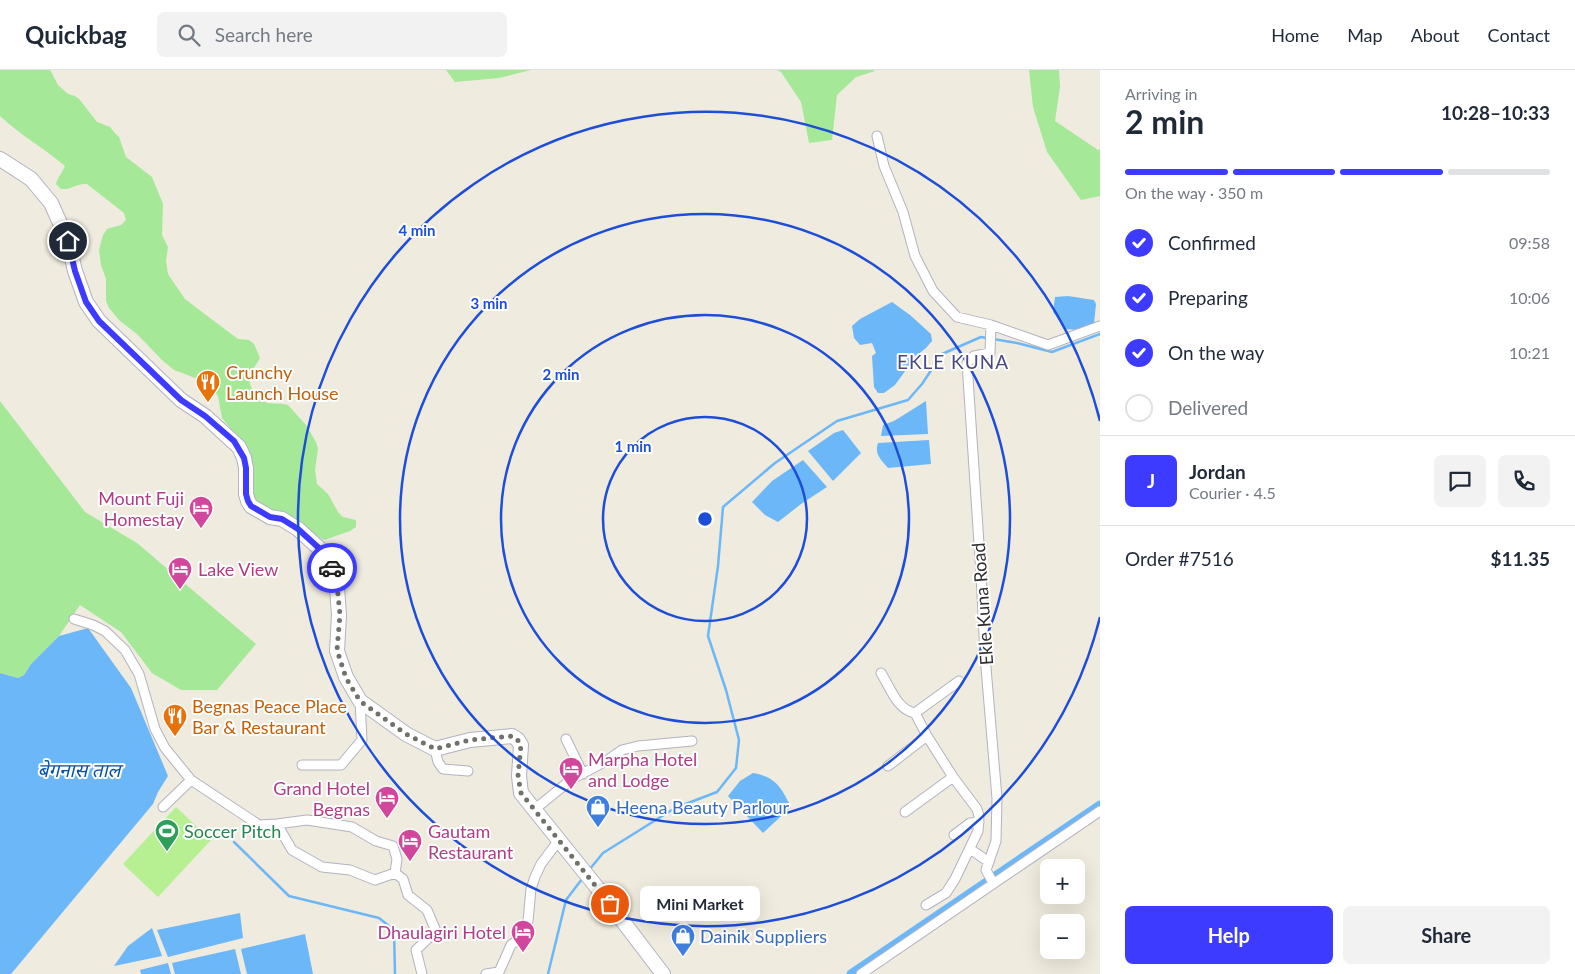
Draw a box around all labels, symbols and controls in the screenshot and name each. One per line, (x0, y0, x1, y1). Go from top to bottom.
search box (157, 12, 507, 57)
text: Quickbag (25, 20, 127, 49)
icon: search (175, 21, 203, 49)
text: Search here (215, 23, 313, 46)
text: Home (1271, 24, 1319, 46)
text: Map (1347, 24, 1383, 46)
text: About (1411, 24, 1460, 46)
text: Contact (1488, 24, 1550, 46)
text: Arriving in (1125, 84, 1198, 103)
text: 10:28–10:33 (1441, 101, 1550, 124)
text: 2 min (1125, 102, 1204, 141)
text: On the way · 350 m (1125, 183, 1263, 202)
pin (47, 220, 89, 262)
text: 4 min (398, 221, 436, 239)
icon: home (54, 227, 82, 255)
icon: check (1125, 229, 1153, 257)
text: Confirmed (1168, 231, 1256, 254)
text: 09:58 (1509, 233, 1550, 252)
icon: check (1125, 284, 1153, 312)
text: Preparing (1168, 286, 1248, 309)
text: 10:06 (1509, 288, 1550, 307)
text: 3 min (470, 294, 508, 312)
icon: check (1125, 339, 1153, 367)
text: On the way (1168, 341, 1264, 364)
text: 10:21 (1509, 343, 1550, 362)
district label: EKLE KUNA (897, 350, 1009, 373)
place label: Crunchy Launch House (226, 361, 339, 404)
text: 2 min (542, 365, 580, 383)
restaurant icon: Crunchy Launch House (195, 369, 221, 403)
text: Delivered (1168, 396, 1248, 419)
text: 1 min (614, 437, 652, 455)
button: chat (1434, 455, 1486, 507)
button: phone (1498, 455, 1550, 507)
text: Jordan (1189, 460, 1246, 483)
text: J (1147, 469, 1155, 492)
text: Courier · 4.5 (1189, 483, 1276, 502)
place label: Mount Fuji Homestay (98, 487, 185, 530)
hotel icon: Mount Fuji Homestay (188, 495, 214, 529)
centre of rings (696, 510, 714, 528)
street label: Ekle Kuna Road (967, 542, 997, 666)
courier (307, 543, 357, 593)
text: Order #7516 (1125, 547, 1234, 570)
text: $11.35 (1490, 547, 1550, 570)
icon: car (318, 554, 346, 582)
hotel icon: Lake View (167, 556, 193, 590)
place label: Lake View (198, 558, 278, 580)
place label: Begnas Peace Place Bar & Restaurant (192, 695, 347, 738)
restaurant icon: Begnas Peace Place Bar & Restaurant (162, 703, 188, 737)
place label: Marpha Hotel and Lodge (588, 748, 697, 791)
hotel icon: Marpha Hotel and Lodge (558, 756, 584, 790)
water label: बेगनास ताल (38, 758, 125, 781)
place label: Grand Hotel Begnas (273, 777, 370, 820)
hotel icon: Grand Hotel Begnas (374, 785, 400, 819)
shop icon: Heena Beauty Parlour (585, 794, 611, 828)
place label: Heena Beauty Parlour (616, 796, 789, 818)
sports icon: Soccer Pitch (154, 818, 180, 852)
place label: Soccer Pitch (184, 820, 281, 842)
place label: Gautam Restaurant (428, 820, 514, 863)
hotel icon: Gautam Restaurant (397, 828, 423, 862)
map controls (1040, 859, 1085, 959)
button: + (1040, 859, 1085, 904)
pin (589, 883, 631, 925)
callout: Mini Market (640, 886, 760, 922)
icon: bag (596, 890, 624, 918)
text: Mini Market (656, 894, 744, 913)
button: Help (1125, 906, 1333, 964)
button: Share (1343, 906, 1550, 964)
button: − (1040, 914, 1085, 959)
hotel icon: Dhaulagiri Hotel (510, 919, 536, 953)
place label: Dhaulagiri Hotel (377, 921, 506, 943)
shop icon: Dainik Suppliers (670, 923, 696, 957)
place label: Dainik Suppliers (700, 925, 827, 947)

